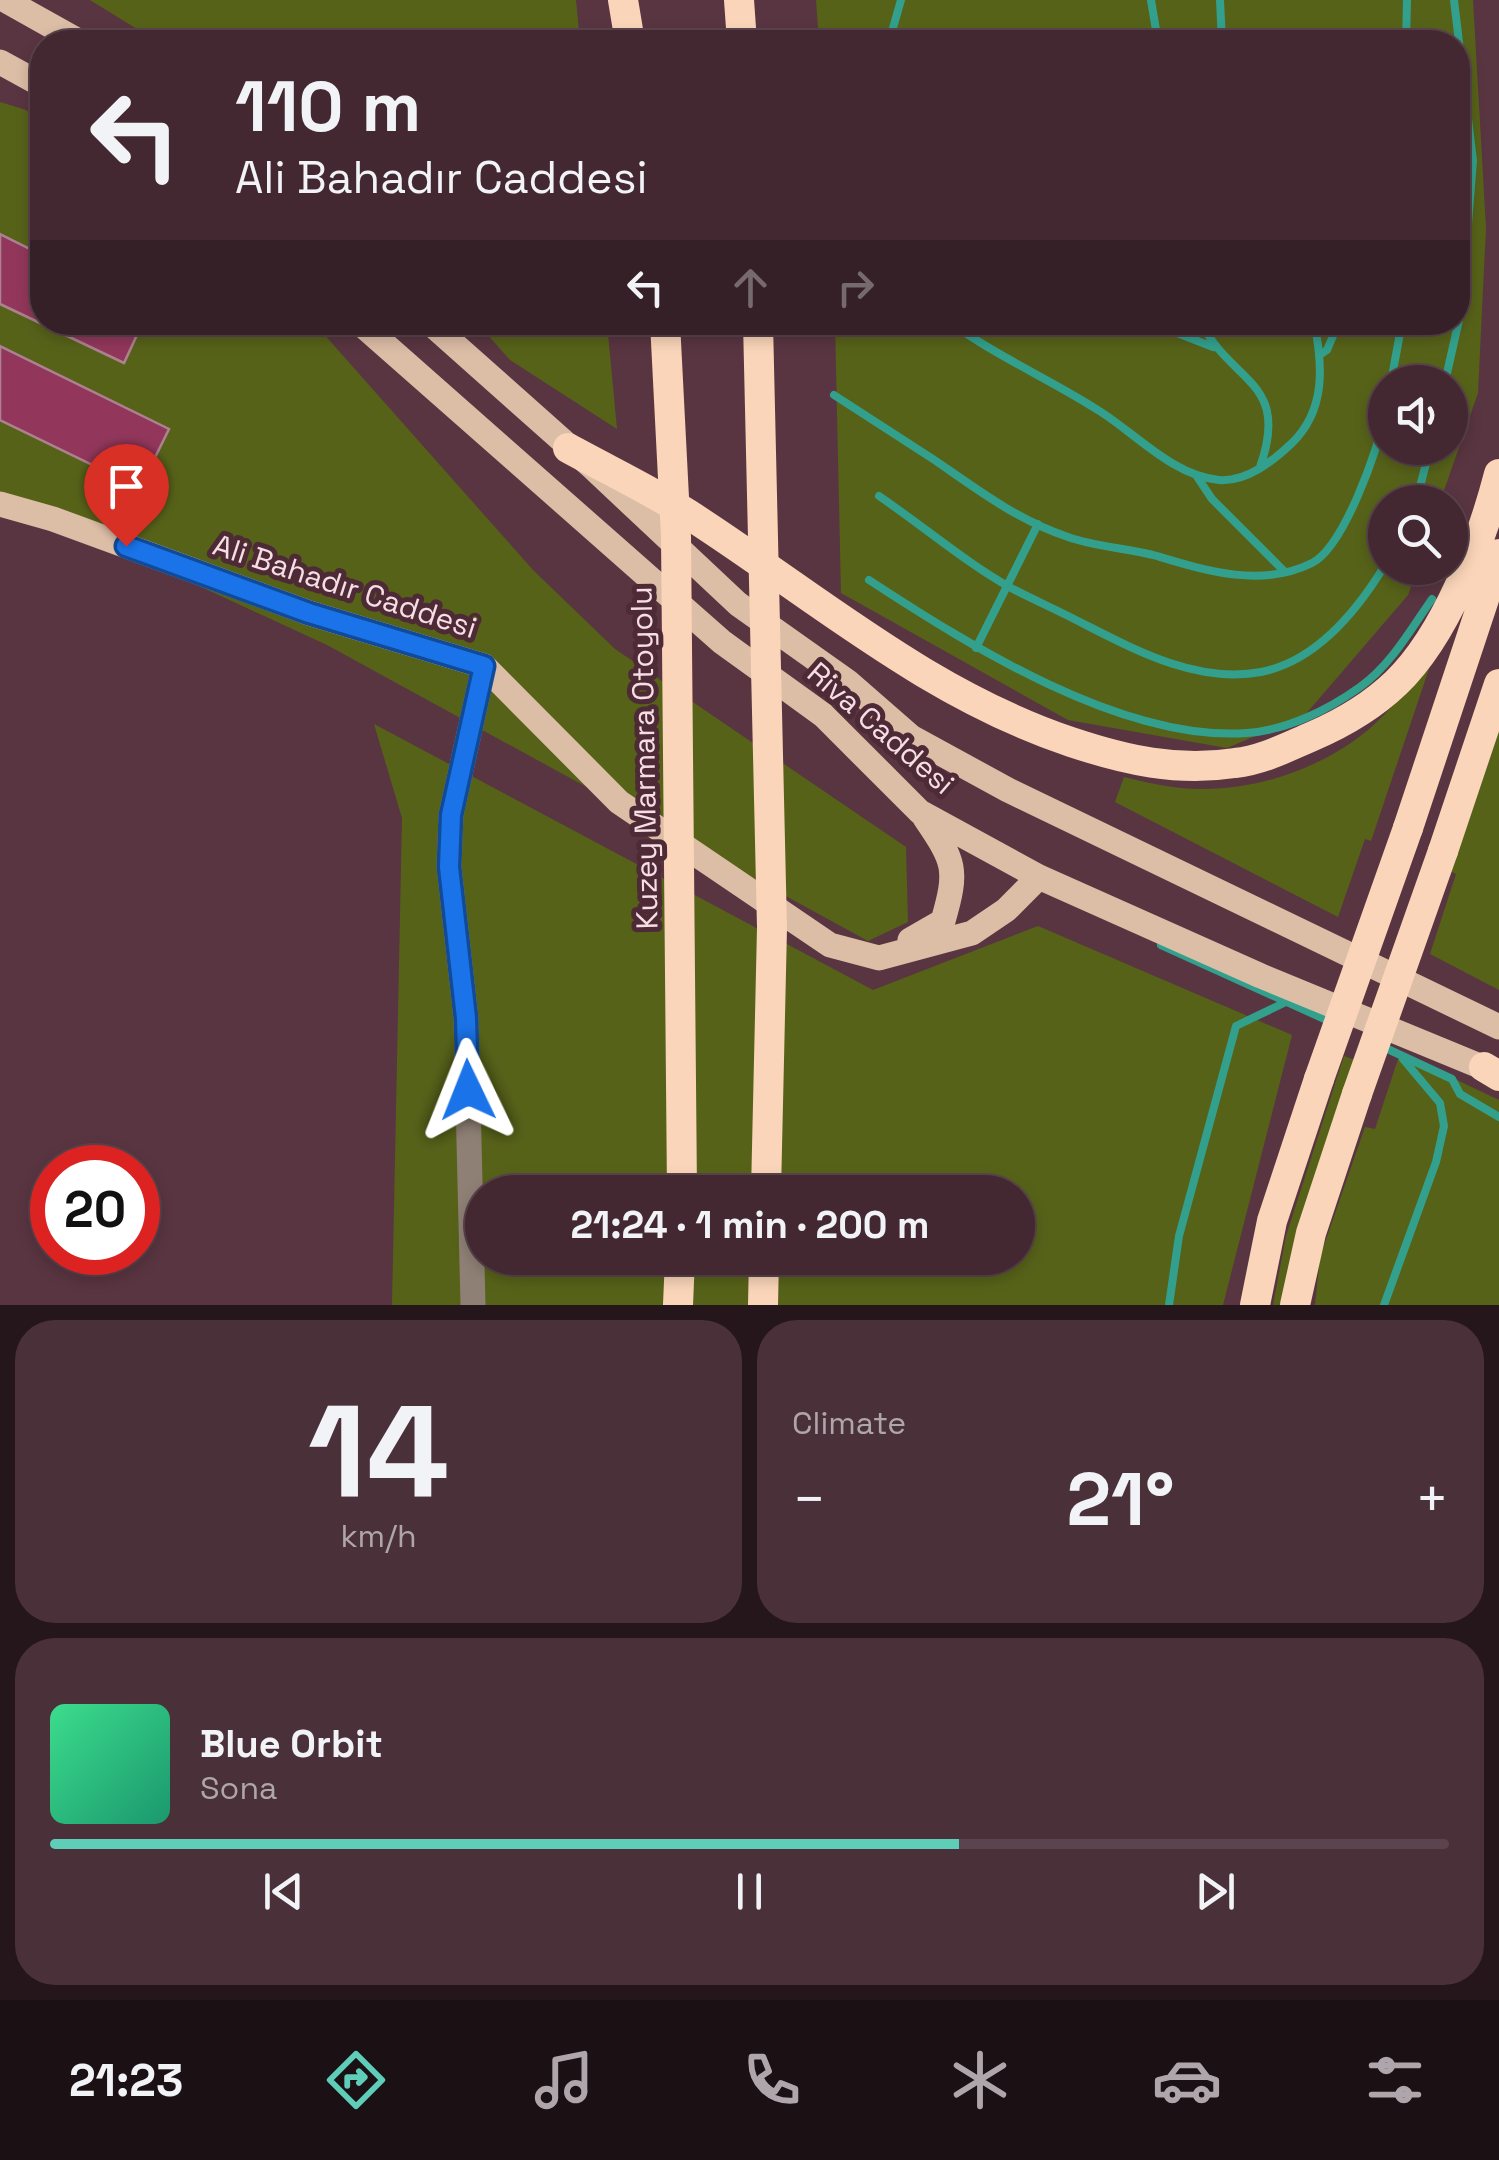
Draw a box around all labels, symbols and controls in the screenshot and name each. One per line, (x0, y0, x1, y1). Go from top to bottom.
text: 110 m (235, 62, 421, 151)
icon: left (70, 70, 200, 200)
text: Ali Bahadır Caddesi (235, 149, 647, 206)
icon: left (618, 260, 673, 315)
icon: ahead (723, 260, 778, 315)
icon: right (828, 260, 883, 315)
map controls (1368, 365, 1468, 585)
button: sound (1368, 365, 1468, 465)
pin (84, 444, 169, 547)
icon: arrive (99, 459, 154, 514)
button: search (1368, 485, 1468, 585)
street label: Ali Bahadır Caddesi (208, 525, 482, 647)
street label: Kuzey Marmara Otoyolu (622, 586, 666, 930)
street label: Riva Caddesi (799, 653, 963, 803)
position arrow (416, 1038, 520, 1142)
speed limit sign: 20 (30, 1145, 160, 1275)
text: 21:24 · 1 min · 200 m (570, 1201, 930, 1249)
text: 14 (308, 1368, 449, 1534)
text: Climate (792, 1403, 906, 1443)
text: 21° (1066, 1451, 1175, 1547)
text: − (792, 1464, 826, 1534)
text: + (1415, 1464, 1449, 1534)
text: km/h (340, 1516, 417, 1556)
text: Blue Orbit (200, 1720, 383, 1768)
text: Sona (200, 1768, 277, 1808)
icon: previous (256, 1864, 311, 1919)
icon: pause (722, 1864, 777, 1919)
icon: next (1188, 1864, 1243, 1919)
icon: directions (321, 2045, 391, 2115)
icon: music (529, 2045, 599, 2115)
icon: phone (737, 2045, 807, 2115)
icon: climate (945, 2045, 1015, 2115)
icon: car (1152, 2045, 1222, 2115)
icon: filters (1360, 2045, 1430, 2115)
text: 21:23 (69, 2052, 183, 2109)

